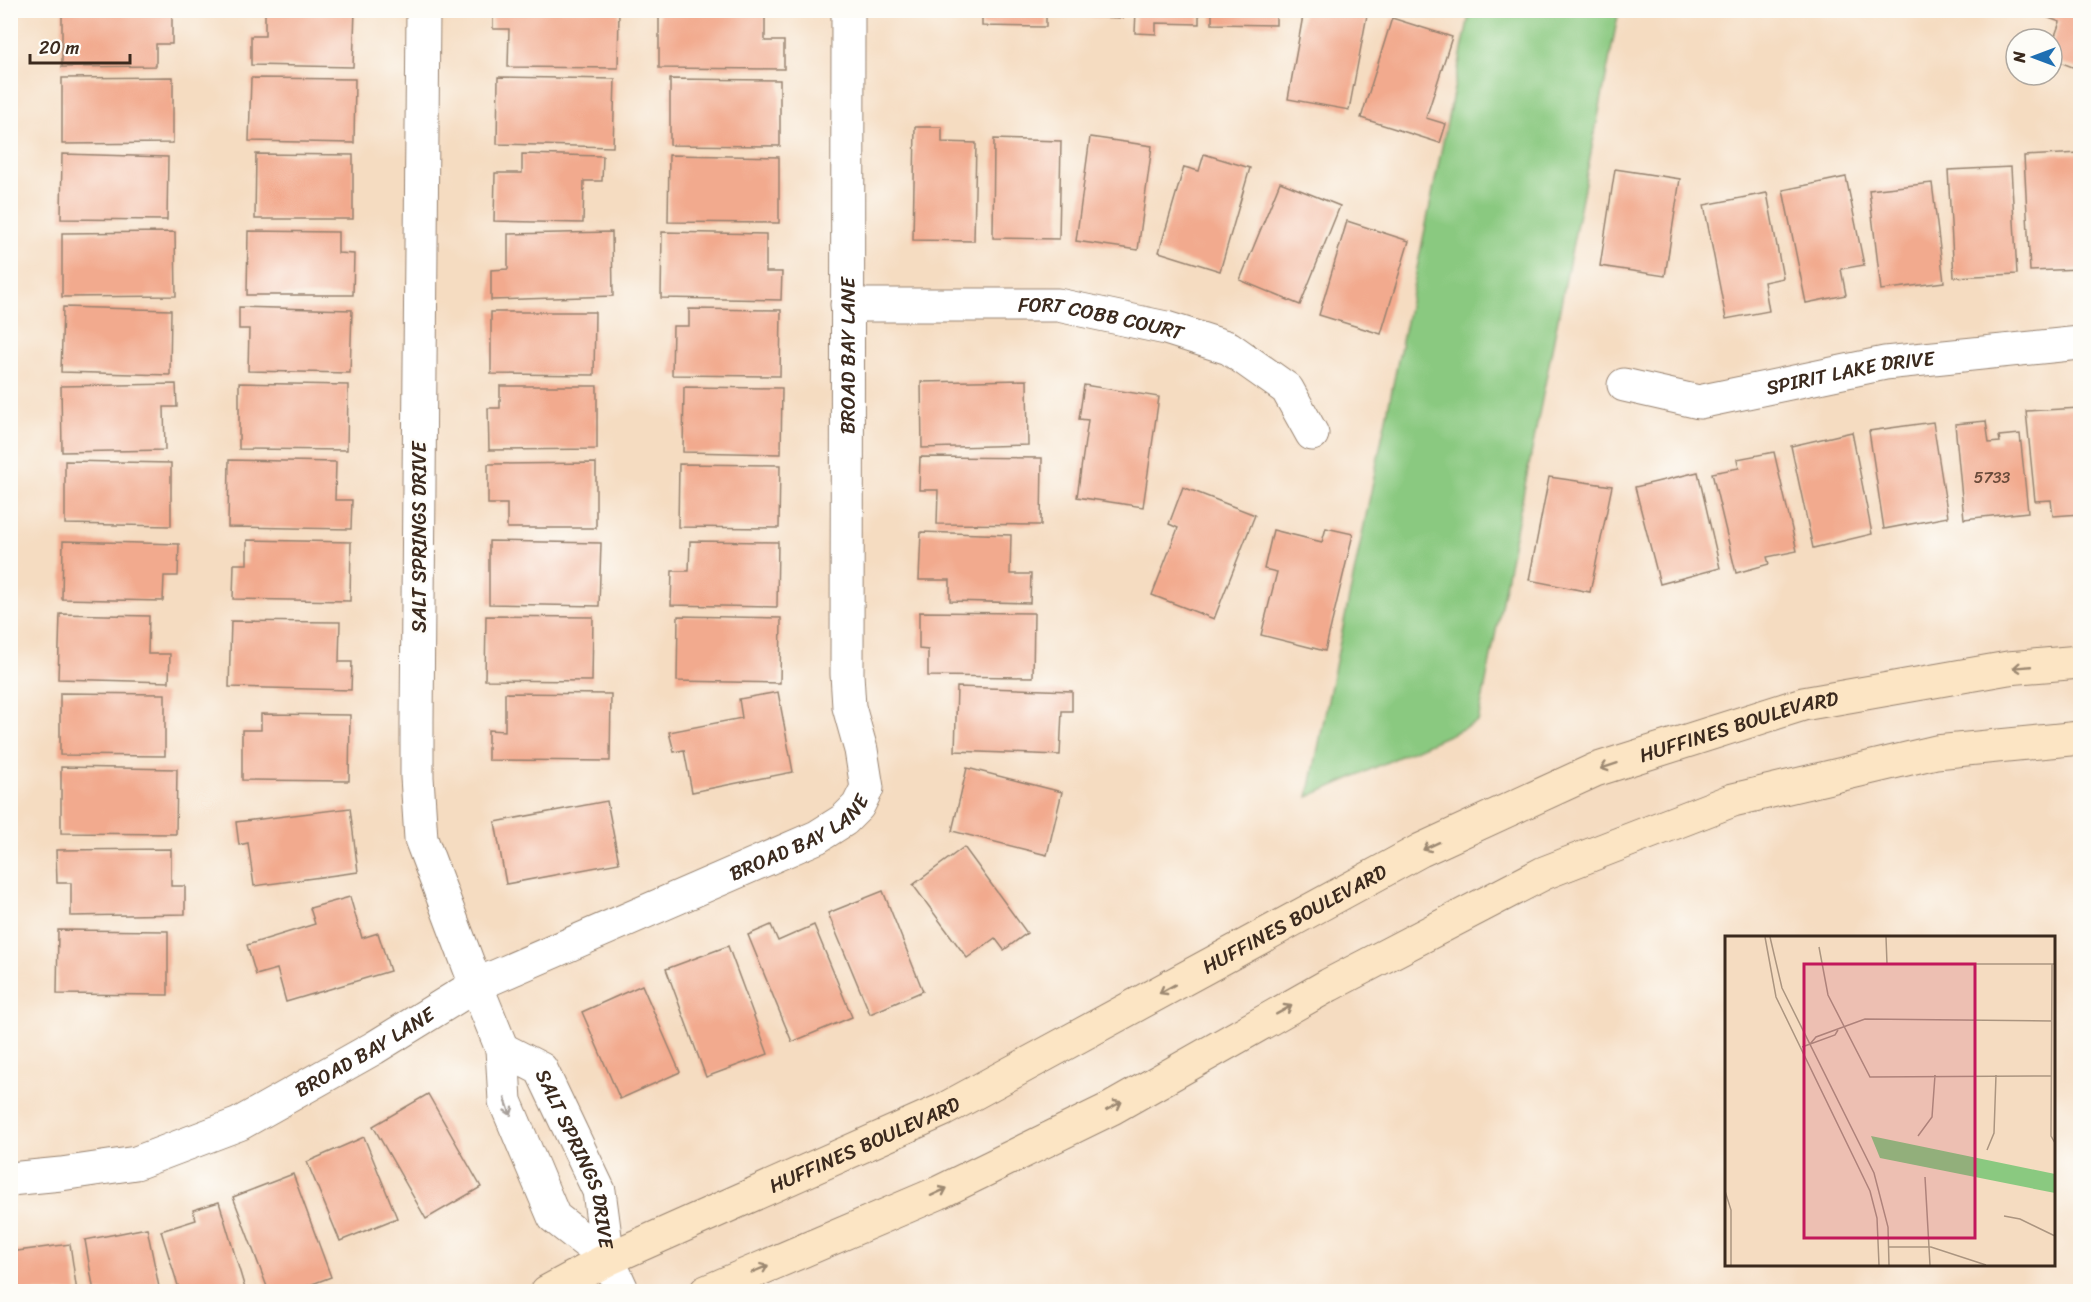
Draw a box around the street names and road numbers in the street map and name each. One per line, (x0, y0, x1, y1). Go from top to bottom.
street label: BROAD BAY LANE (830, 275, 866, 434)
street label: FORT COBB COURT (1018, 288, 1189, 351)
street label: SPIRIT LAKE DRIVE (1763, 341, 1938, 405)
street label: SALT SPRINGS DRIVE (402, 439, 437, 633)
street label: HUFFINES BOULEVARD (1635, 681, 1841, 773)
street label: BROAD BAY LANE (724, 787, 880, 891)
street label: HUFFINES BOULEVARD (1196, 855, 1394, 984)
street label: BROAD BAY LANE (288, 997, 443, 1107)
street label: SALT SPRINGS DRIVE (525, 1063, 624, 1253)
street label: HUFFINES BOULEVARD (763, 1087, 967, 1203)

